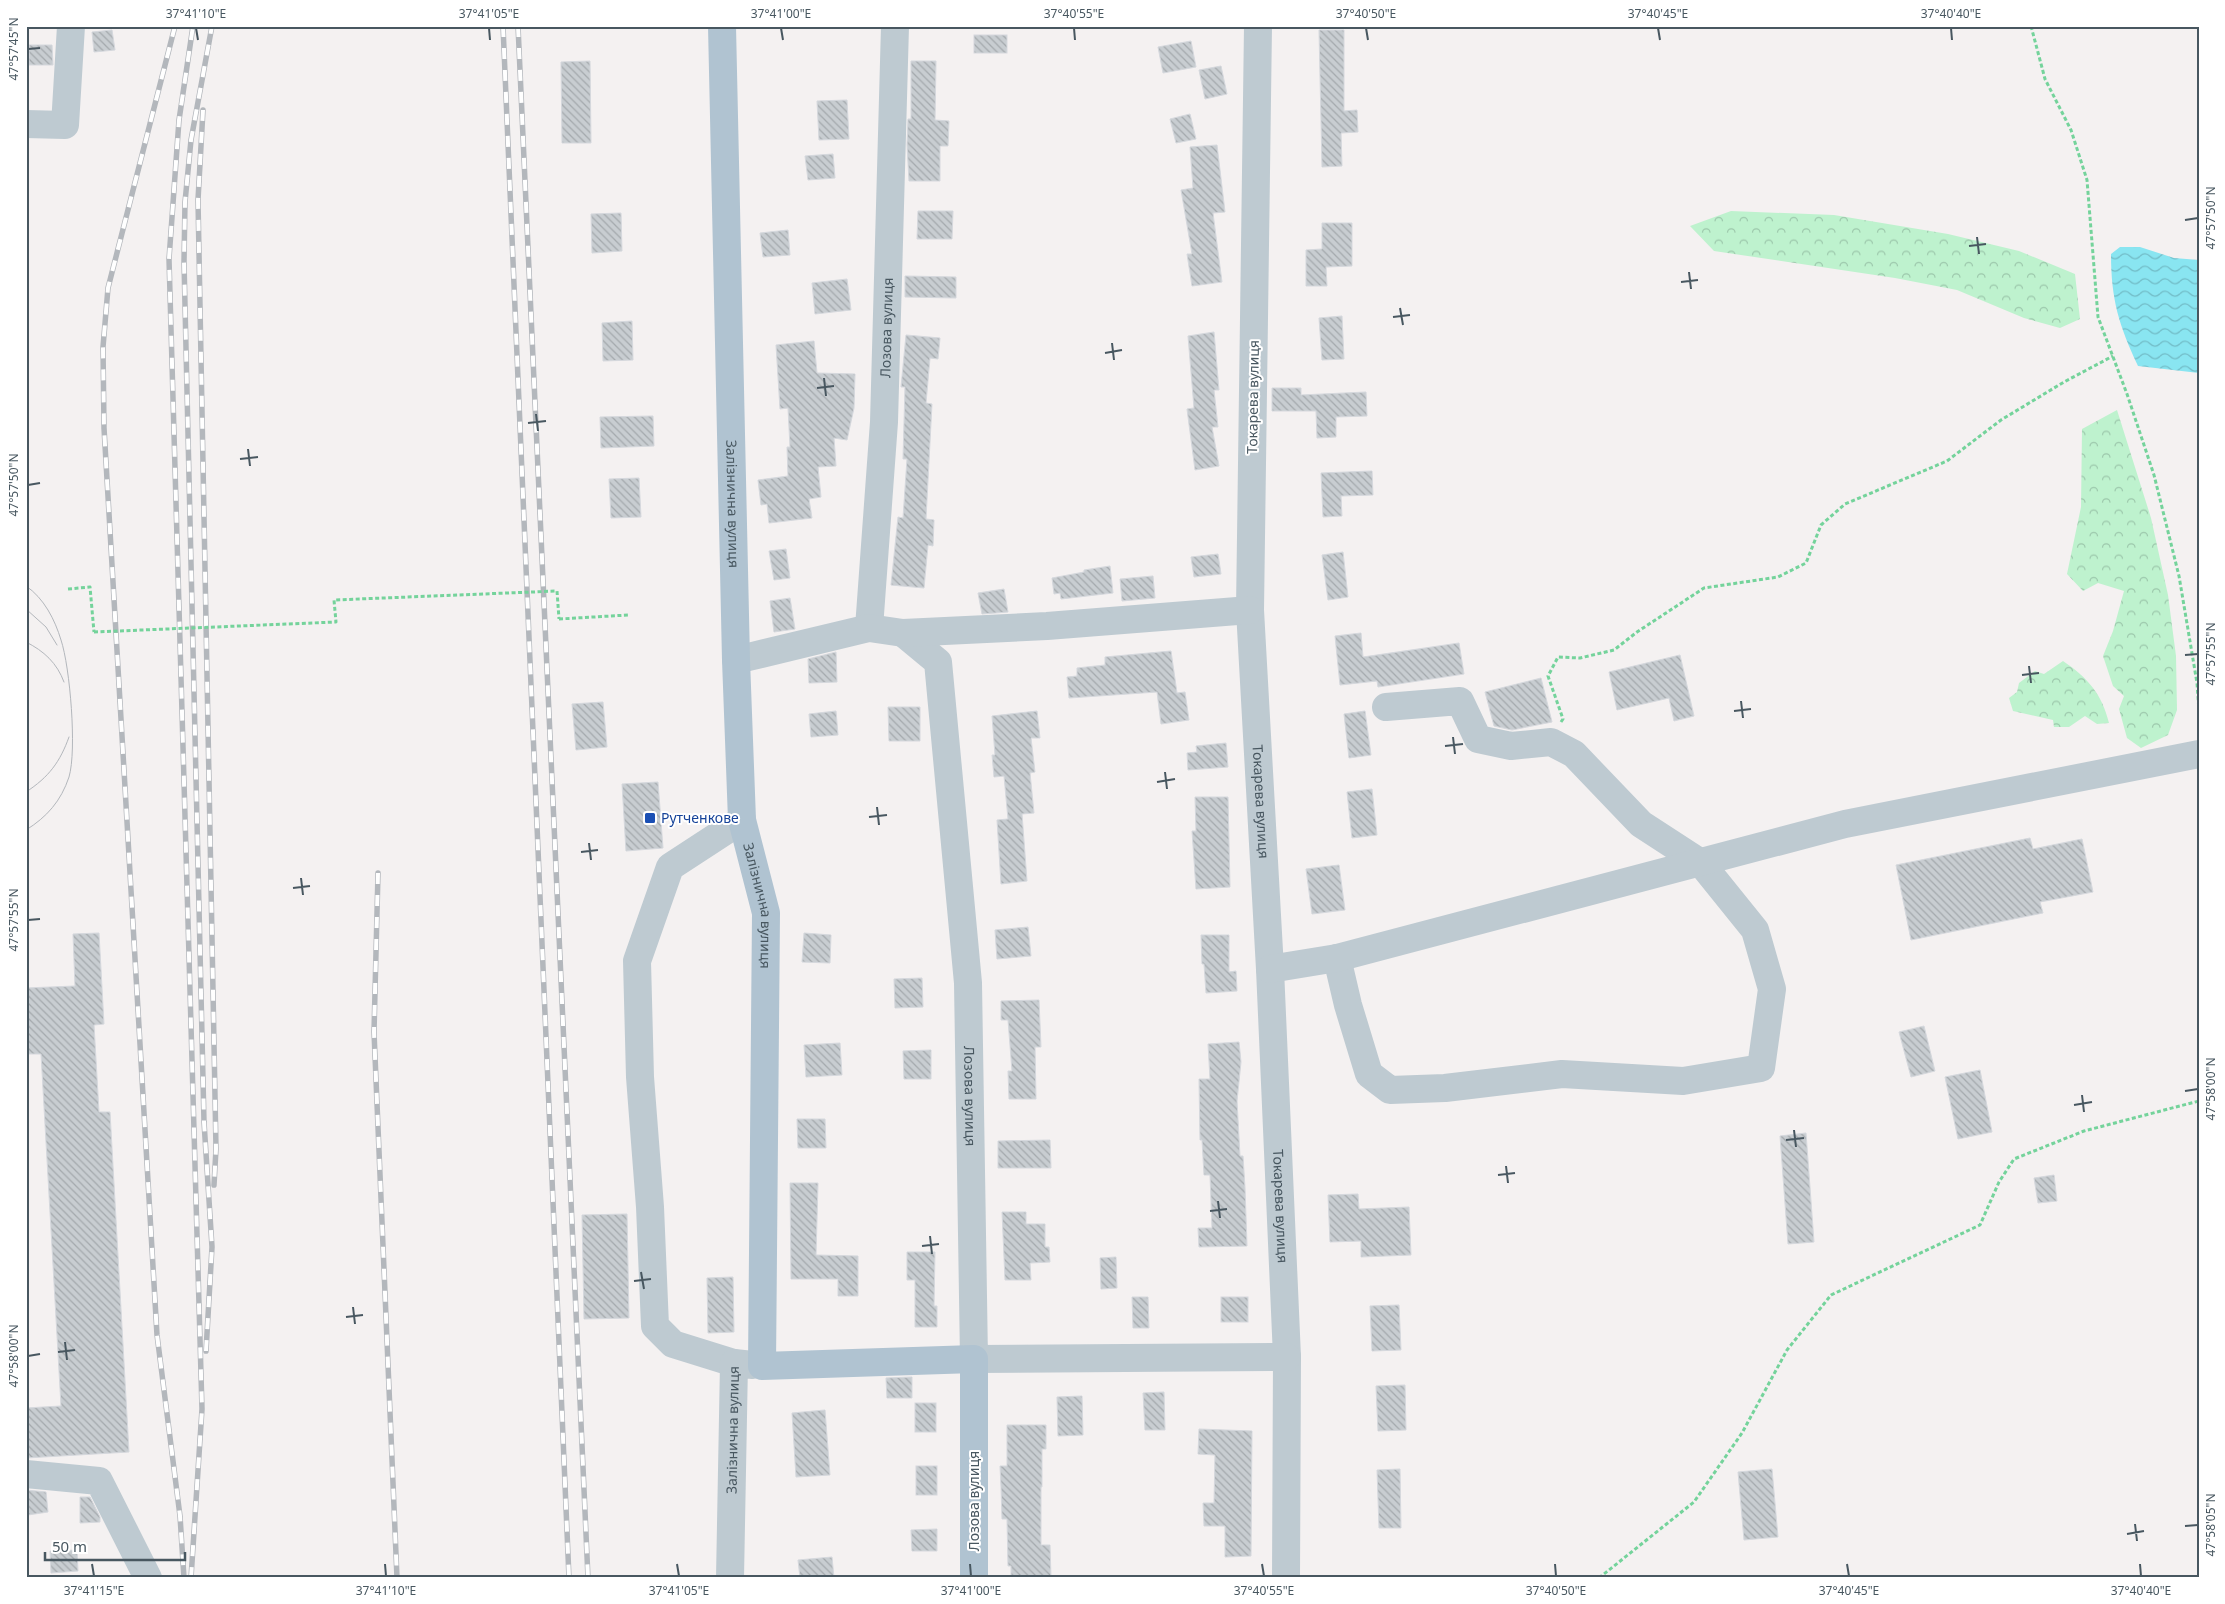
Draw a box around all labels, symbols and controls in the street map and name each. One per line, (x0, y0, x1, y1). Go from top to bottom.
text: 37°41'10"E (166, 5, 226, 22)
text: 37°41'05"E (459, 5, 519, 22)
text: 37°41'00"E (751, 5, 811, 22)
text: 37°40'55"E (1044, 5, 1104, 22)
text: 37°40'50"E (1336, 5, 1396, 22)
text: 37°40'45"E (1628, 5, 1688, 22)
text: 37°40'40"E (1921, 5, 1981, 22)
text: 47°57'45"N (5, 17, 22, 81)
text: 47°57'50"N (2202, 186, 2219, 250)
street label: Лозова вулиця (875, 277, 897, 378)
street label: Токарева вулиця (1242, 340, 1263, 454)
street label: Залізнична вулиця (722, 440, 744, 568)
text: 47°57'50"N (5, 453, 22, 517)
text: 47°57'55"N (2202, 622, 2219, 686)
street label: Токарева вулиця (1249, 744, 1274, 859)
place label: Рутченкове (661, 808, 739, 827)
marker: Рутченкове (643, 811, 657, 825)
street label: Залізнична вулиця (739, 841, 776, 969)
text: 47°57'55"N (5, 888, 22, 952)
street label: Лозова вулиця (960, 1046, 981, 1146)
text: 47°58'00"N (2202, 1057, 2219, 1121)
street label: Токарева вулиця (1269, 1149, 1293, 1263)
text: 47°58'00"N (5, 1324, 22, 1388)
street label: Залізнична вулиця (722, 1366, 743, 1494)
street label: Лозова вулиця (964, 1451, 983, 1551)
text: 47°58'05"N (2202, 1493, 2219, 1557)
scale bar (45, 1529, 185, 1561)
text: 50 m (52, 1536, 87, 1556)
text: 37°41'15"E (64, 1582, 124, 1599)
text: 37°41'10"E (356, 1582, 416, 1599)
text: 37°41'05"E (649, 1582, 709, 1599)
text: 37°41'00"E (941, 1582, 1001, 1599)
text: 37°40'55"E (1234, 1582, 1294, 1599)
text: 37°40'50"E (1526, 1582, 1586, 1599)
text: 37°40'45"E (1819, 1582, 1879, 1599)
text: 37°40'40"E (2111, 1582, 2171, 1599)

